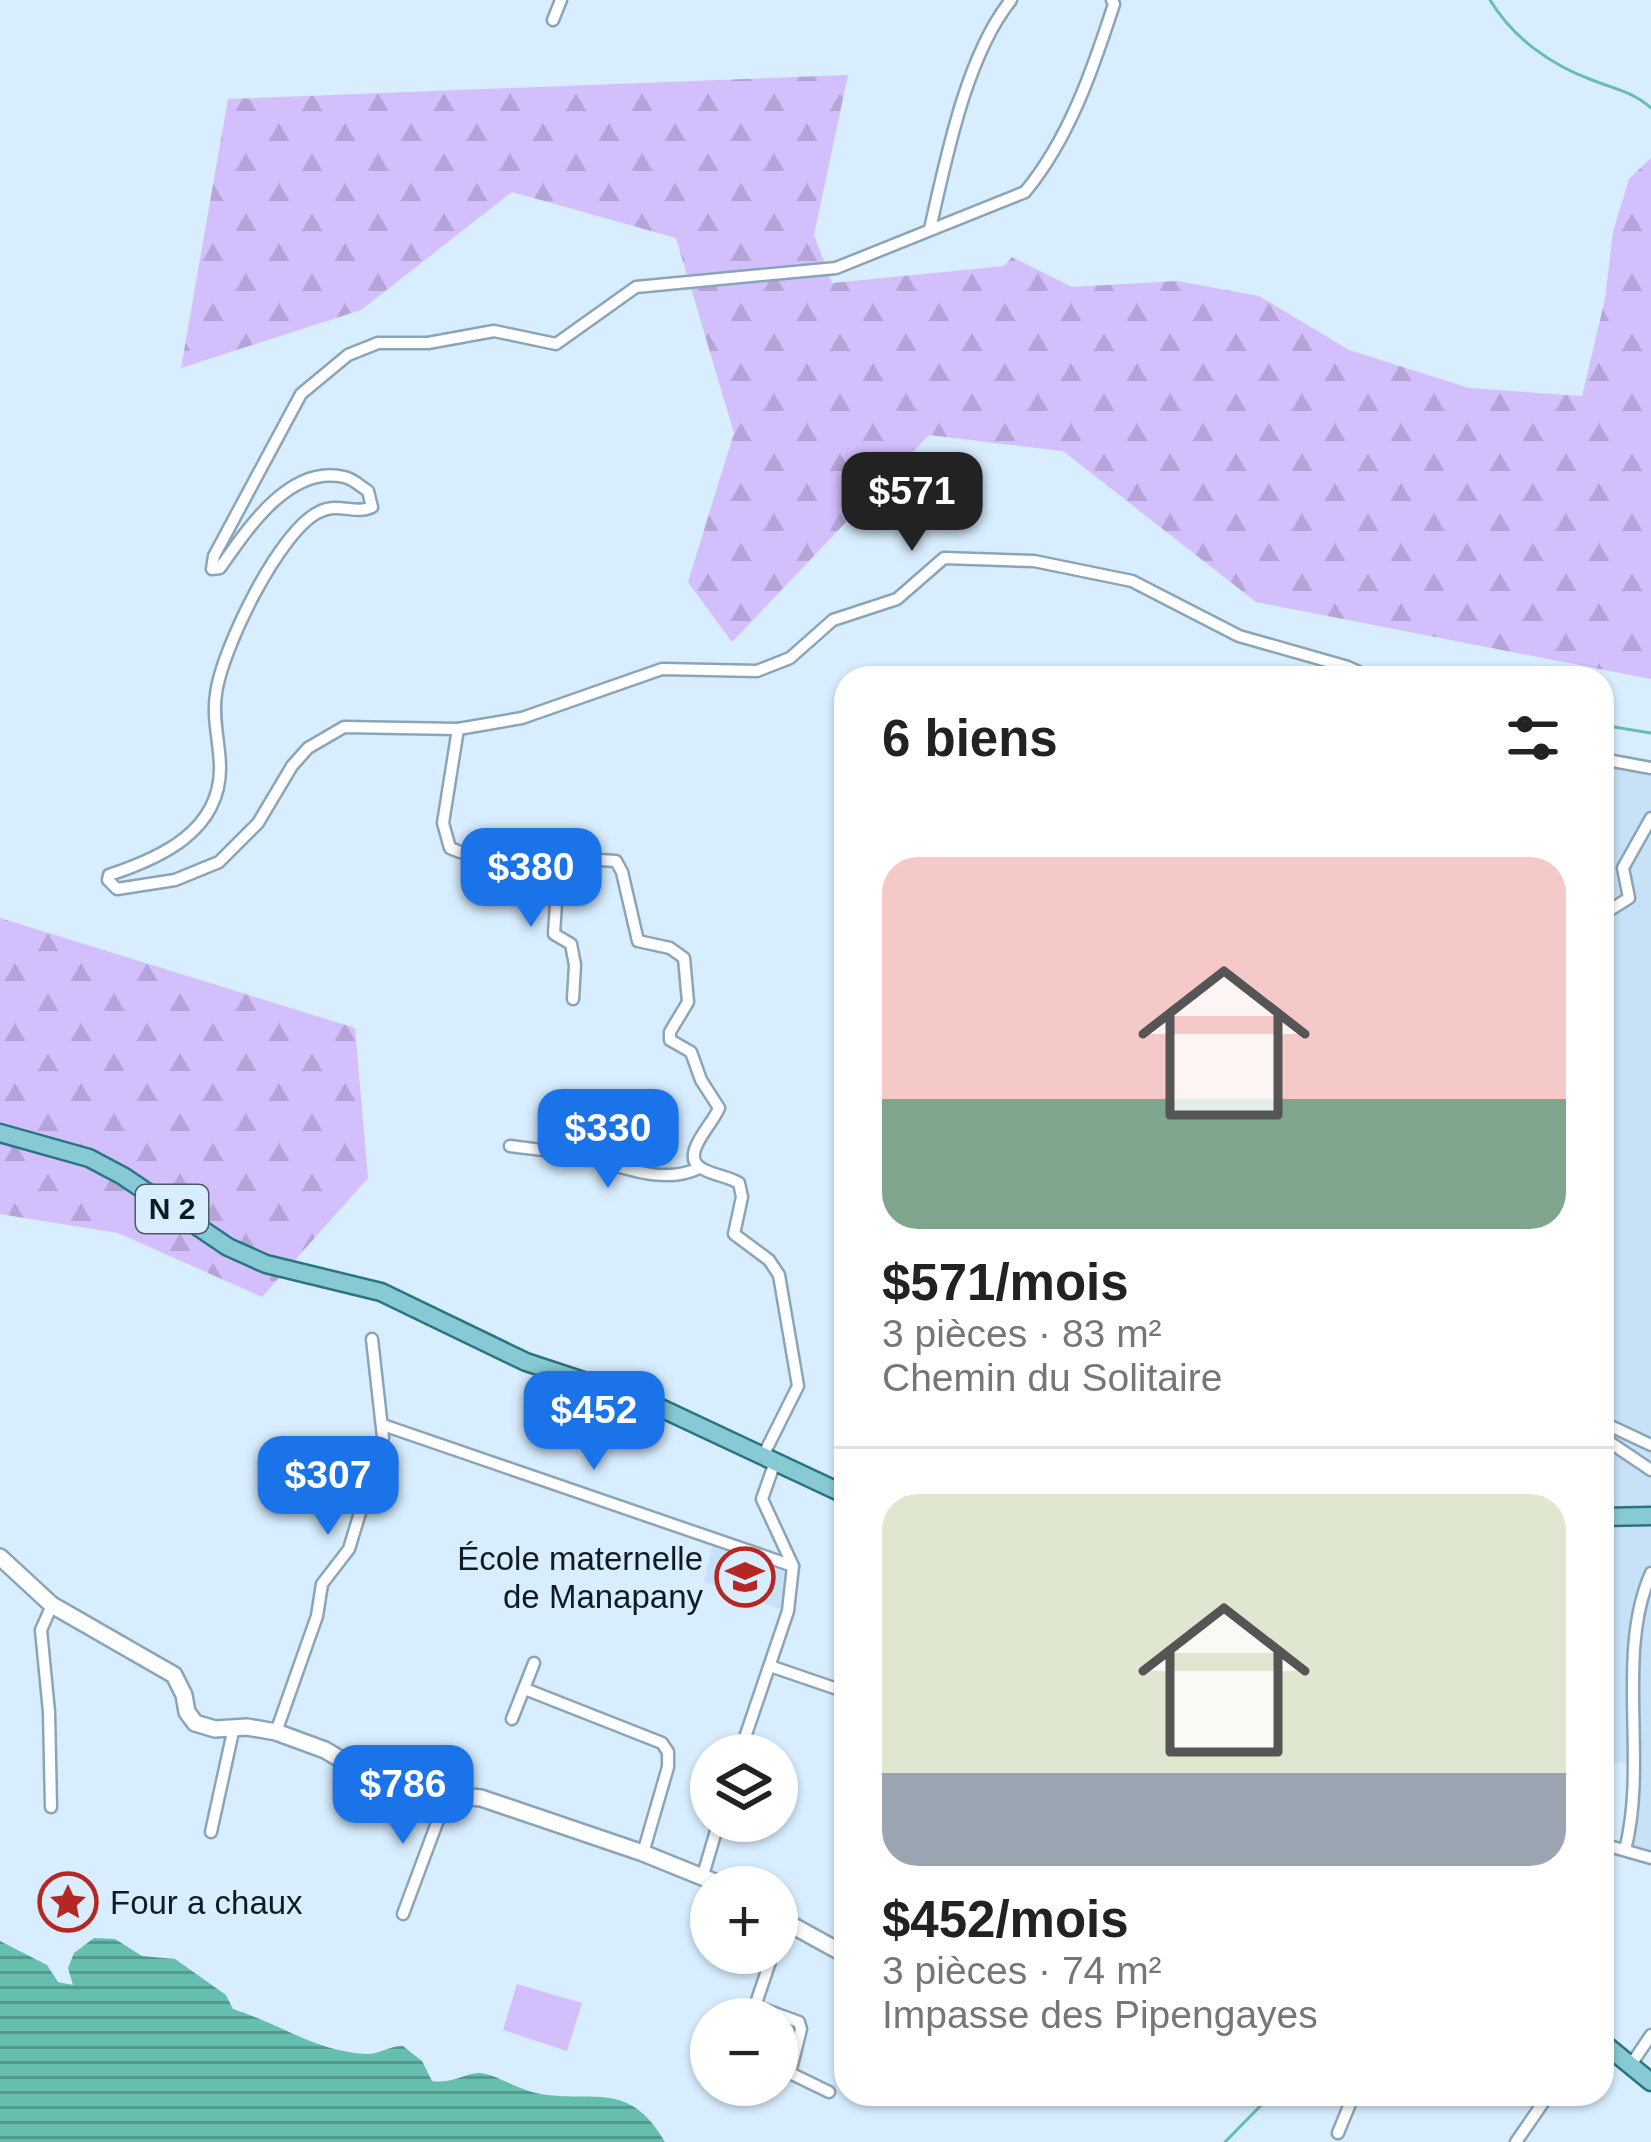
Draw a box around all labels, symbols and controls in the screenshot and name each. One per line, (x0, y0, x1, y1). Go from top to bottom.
pin: $571 (841, 452, 983, 554)
text: $571 (869, 469, 955, 512)
icon: filters (1500, 705, 1566, 771)
text: 6 biens (882, 710, 1058, 767)
pin: $380 (460, 828, 602, 930)
text: $380 (488, 845, 574, 888)
icon: home (1116, 935, 1332, 1151)
pin: $330 (537, 1089, 679, 1191)
text: $330 (565, 1106, 651, 1149)
road number: N 2 (136, 1185, 208, 1233)
text: $571/mois (882, 1254, 1129, 1311)
text: 3 pièces · 83 m² (882, 1312, 1162, 1355)
text: Chemin du Solitaire (882, 1356, 1222, 1399)
pin: $452 (523, 1371, 665, 1473)
text: $452 (551, 1388, 637, 1431)
pin: $307 (257, 1436, 399, 1538)
text: $307 (285, 1453, 371, 1496)
place label: École maternelle de Manapany (457, 1540, 703, 1615)
school or university icon: École maternelle de Manapany (714, 1546, 776, 1608)
icon: home (1116, 1572, 1332, 1788)
map controls (690, 1734, 798, 2106)
button: layers (690, 1734, 798, 1842)
pin: $786 (332, 1745, 474, 1847)
text: $786 (360, 1762, 446, 1805)
button: + (690, 1866, 798, 1974)
place icon: Four a chaux (37, 1871, 99, 1933)
place label: Four a chaux (110, 1884, 303, 1921)
text: $452/mois (882, 1891, 1129, 1948)
text: 3 pièces · 74 m² (882, 1949, 1162, 1992)
text: Impasse des Pipengayes (882, 1993, 1318, 2036)
button: − (690, 1998, 798, 2106)

